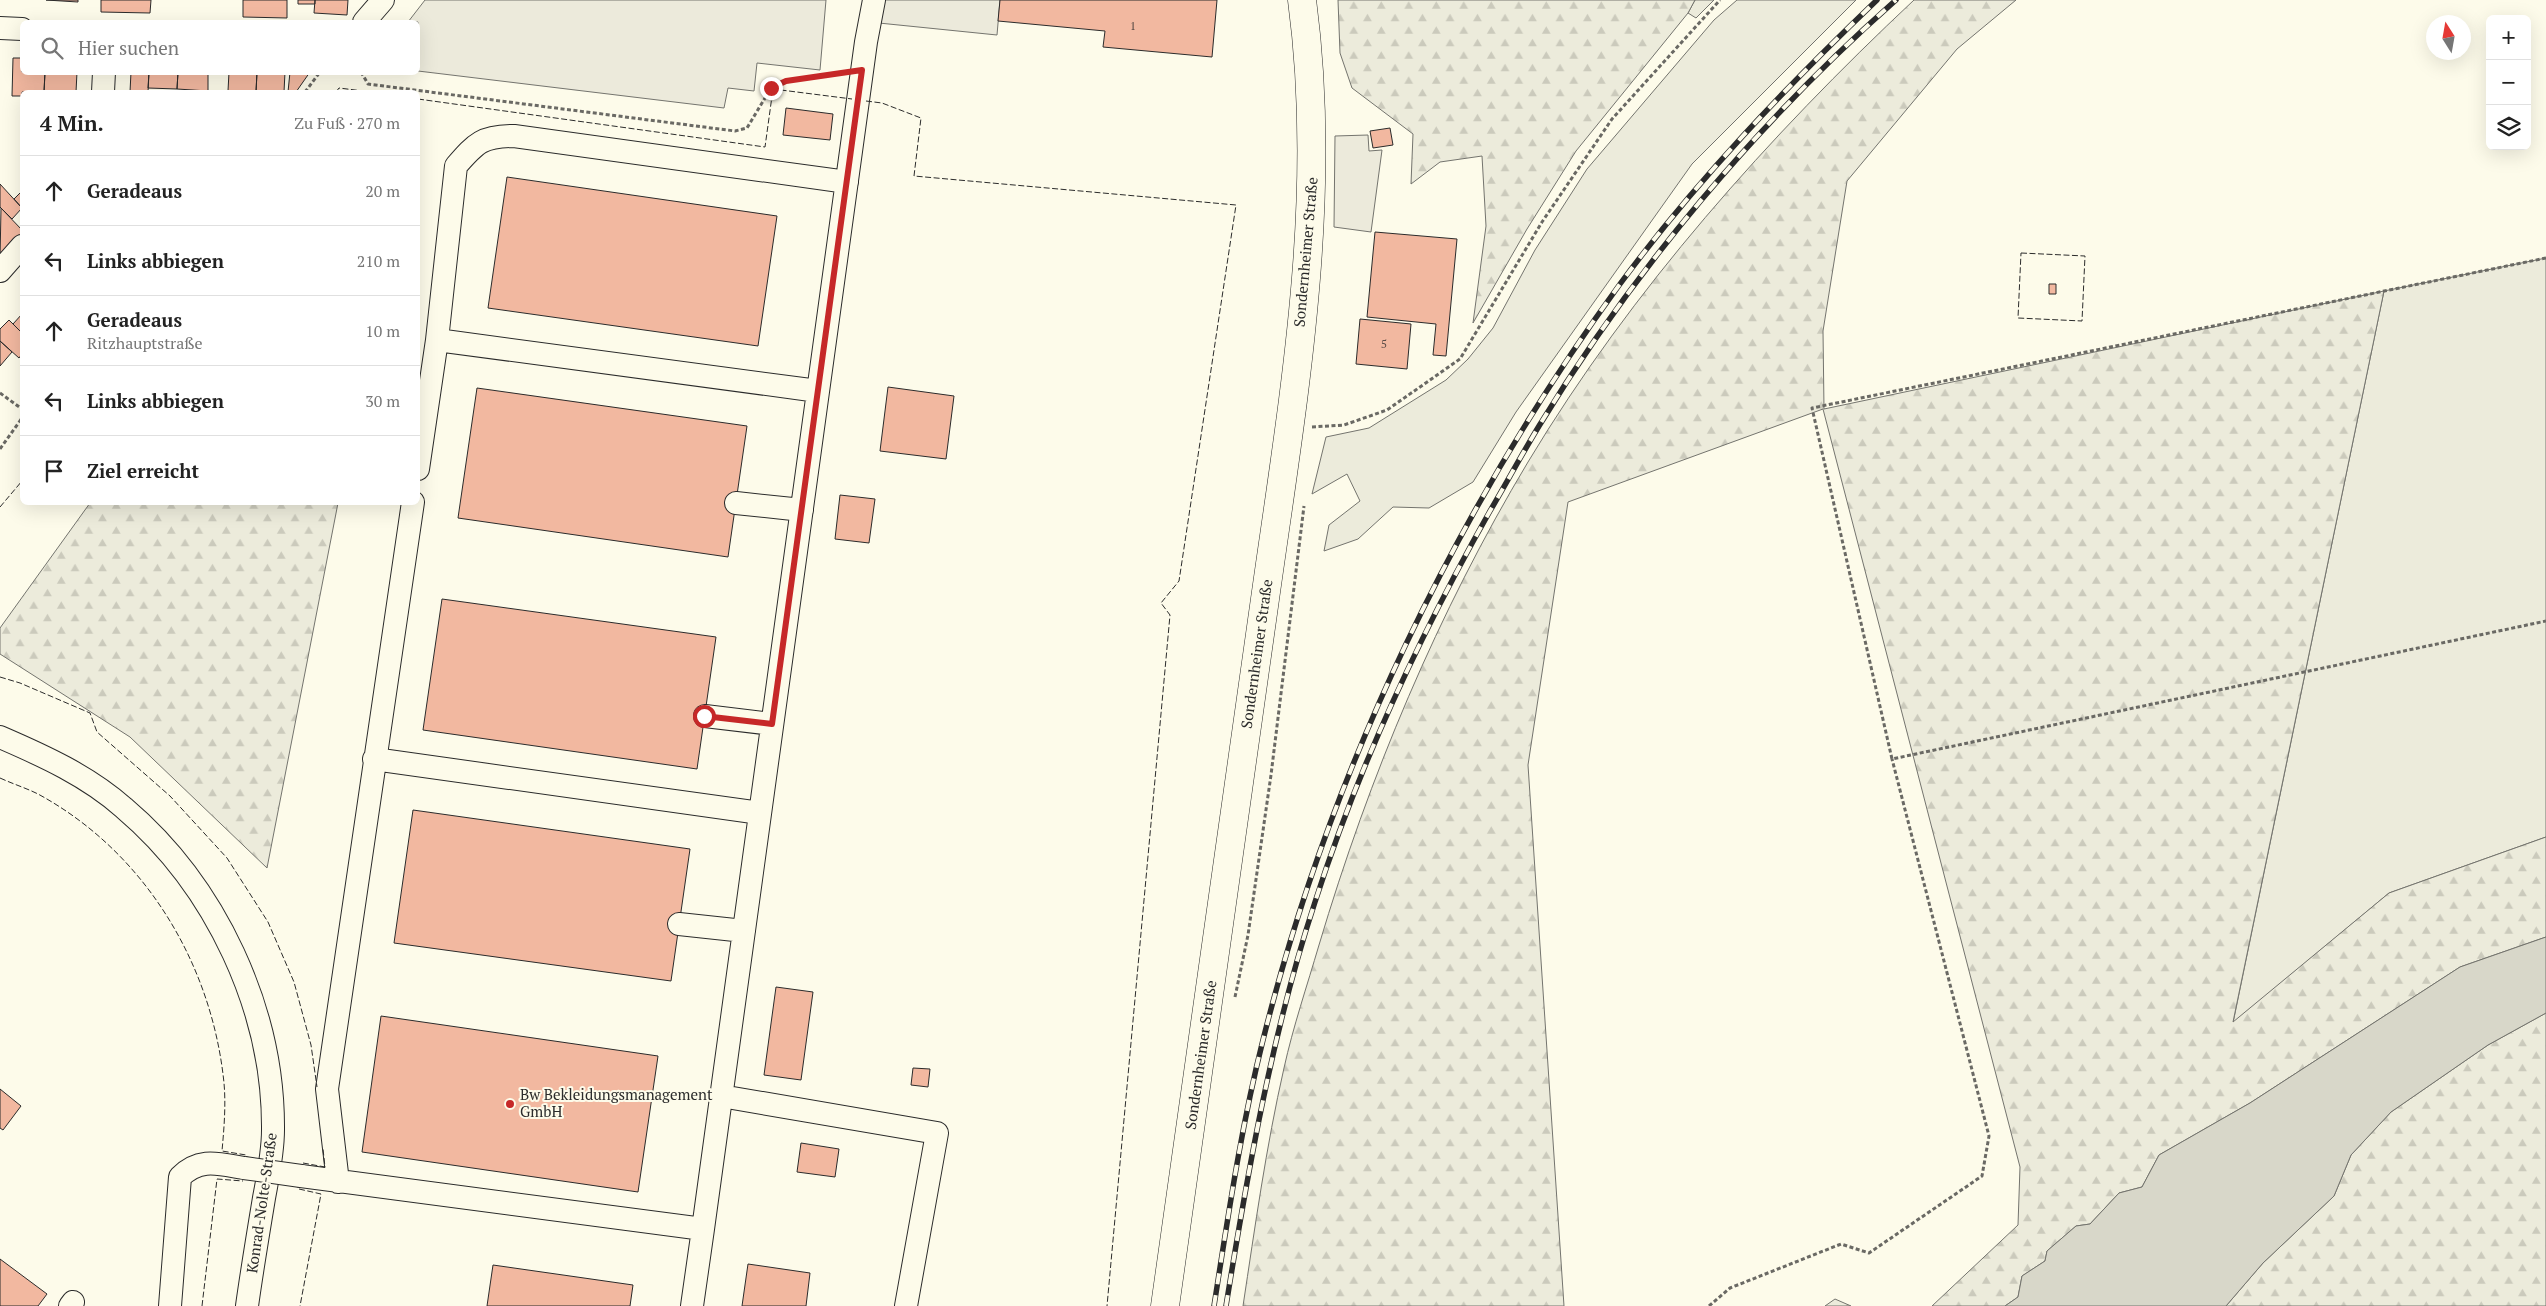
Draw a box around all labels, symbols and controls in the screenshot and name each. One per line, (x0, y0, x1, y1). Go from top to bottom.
north arrow (2426, 15, 2471, 60)
map controls (2486, 15, 2531, 150)
button: + (2486, 15, 2531, 60)
house number: 1 (1130, 18, 1136, 33)
search box (20, 20, 420, 75)
icon: search (38, 34, 66, 62)
text: Hier suchen (78, 35, 179, 60)
button: − (2486, 60, 2531, 105)
route end (760, 77, 783, 100)
button: layers (2486, 105, 2531, 150)
text: 4 Min. (40, 109, 104, 137)
text: Zu Fuß · 270 m (294, 112, 400, 134)
street label: Sondernheimer Straße (1288, 176, 1322, 328)
icon: ahead (40, 177, 68, 205)
text: Geradeaus (87, 178, 182, 203)
text: 20 m (365, 180, 400, 202)
icon: left (40, 247, 68, 275)
text: Links abbiegen (87, 248, 224, 273)
text: 210 m (357, 250, 400, 272)
text: Geradeaus (87, 307, 182, 332)
icon: ahead (40, 317, 68, 345)
text: 10 m (365, 320, 400, 342)
text: Ritzhauptstraße (87, 332, 203, 354)
house number: 5 (1381, 336, 1387, 351)
icon: left (40, 387, 68, 415)
text: Links abbiegen (87, 388, 224, 413)
text: 30 m (365, 390, 400, 412)
icon: arrive (40, 457, 68, 485)
text: Ziel erreicht (87, 458, 199, 483)
street label: Sondernheimer Straße (1236, 578, 1276, 730)
route start (693, 705, 716, 728)
street label: Sondernheimer Straße (1180, 979, 1220, 1131)
place label: Bw Bekleidungsmanagement GmbH (520, 1084, 713, 1121)
marker: Bw Bekleidungsmanagement GmbH (504, 1098, 516, 1110)
street label: Konrad-Nolte-Straße (241, 1131, 281, 1274)

